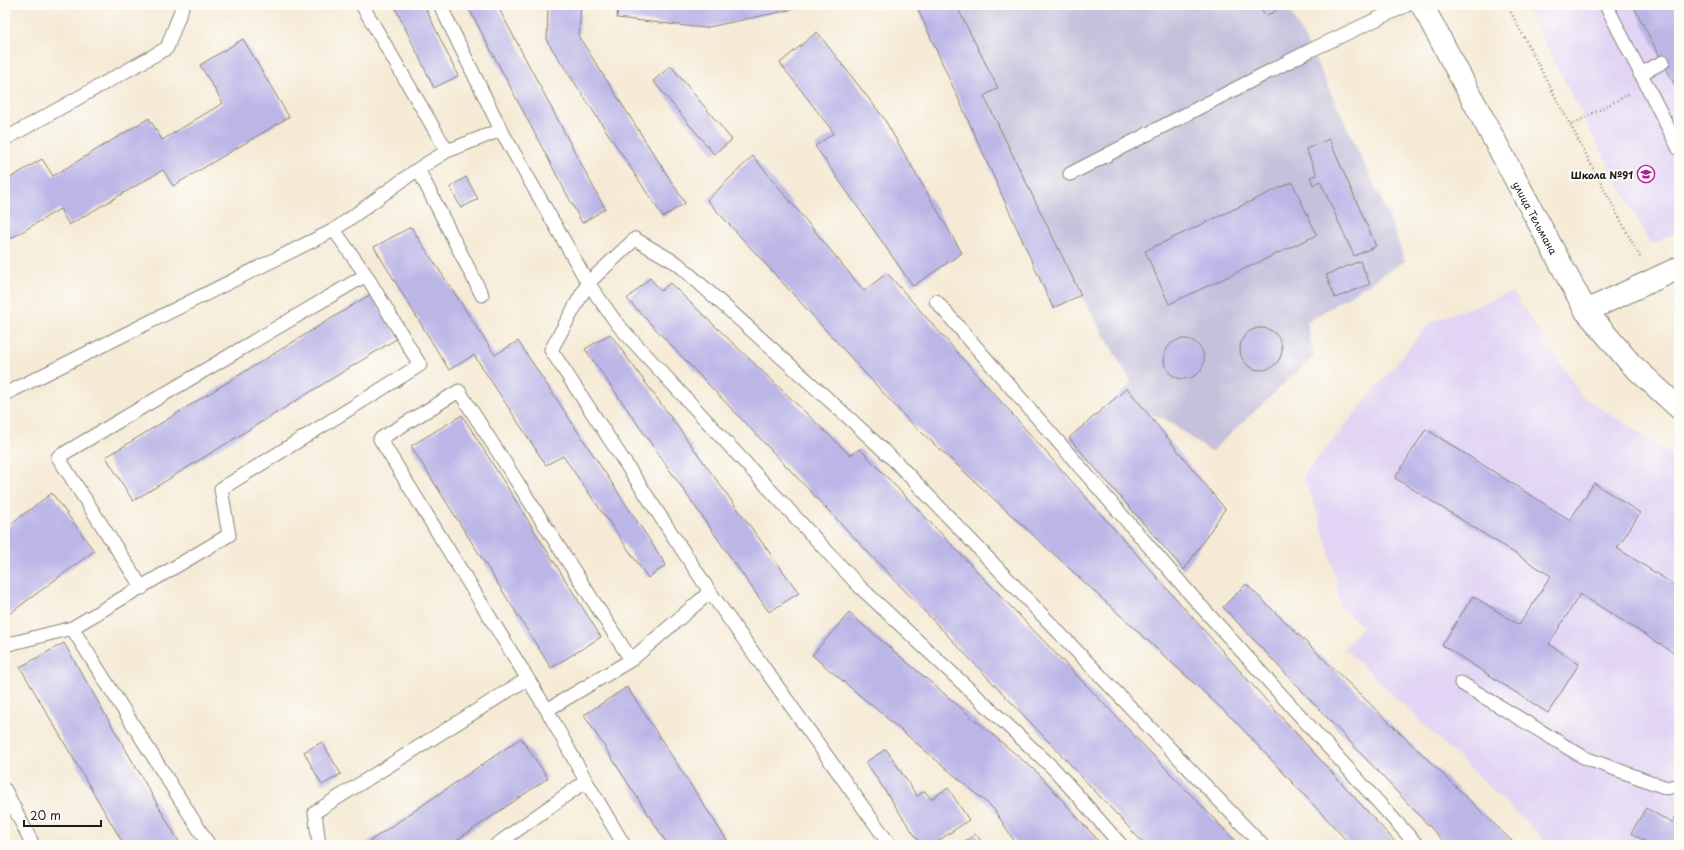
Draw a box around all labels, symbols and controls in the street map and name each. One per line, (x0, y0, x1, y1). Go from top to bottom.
school or university icon: Школа №91 (1636, 164, 1656, 184)
place label: Школа №91 (1571, 167, 1633, 182)
street label: улица Тельмана (1510, 178, 1562, 257)
scale bar (24, 802, 101, 828)
text: 20 m (30, 806, 61, 824)

